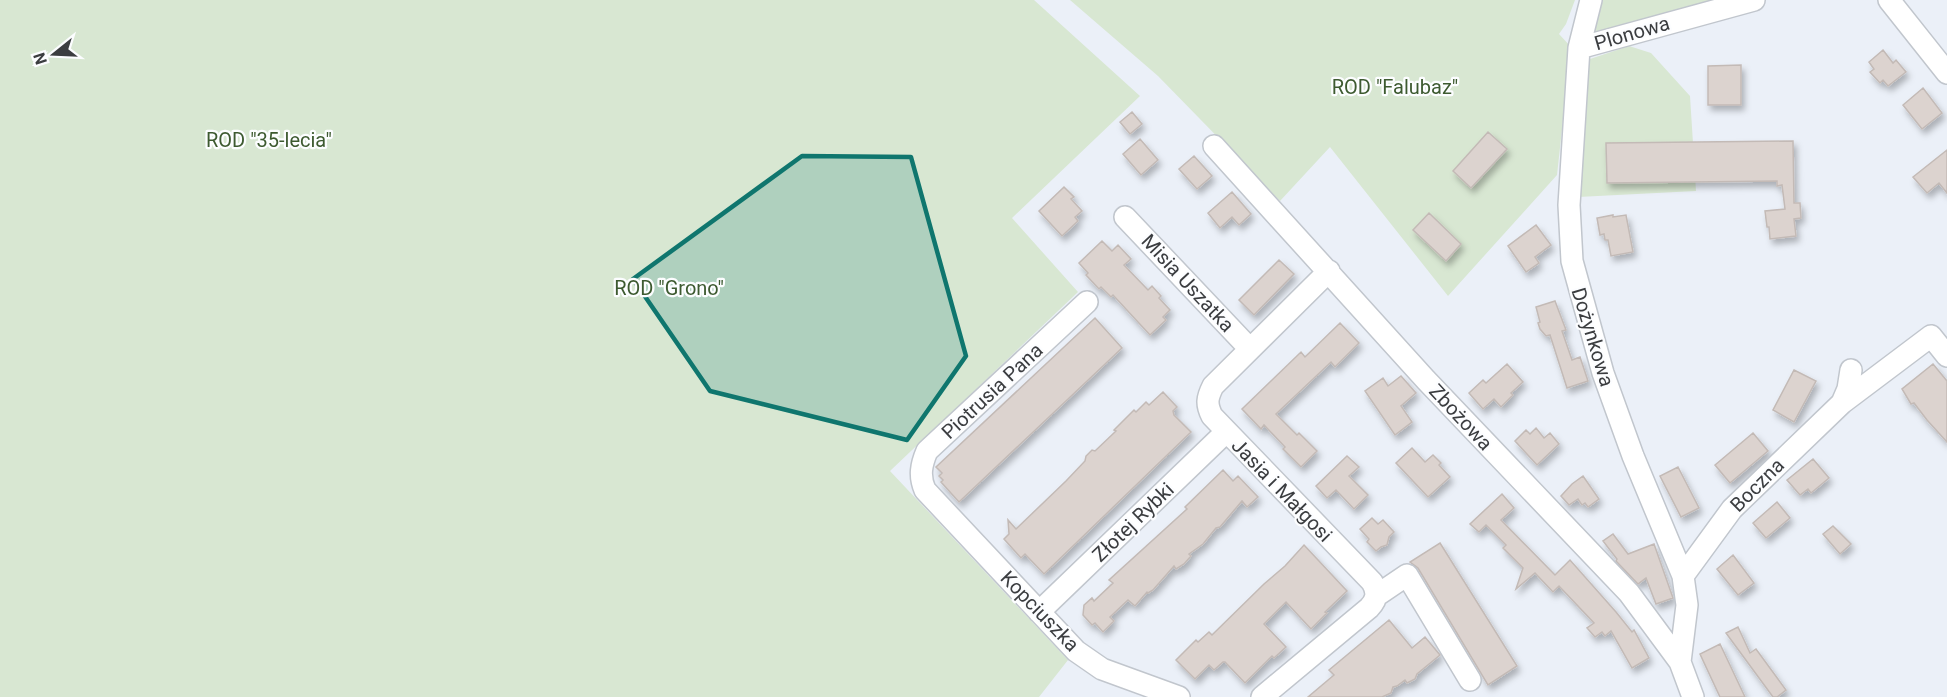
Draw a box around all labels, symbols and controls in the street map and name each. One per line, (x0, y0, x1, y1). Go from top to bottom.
street label: Plonowa (1592, 11, 1672, 55)
north arrow (24, 24, 84, 84)
text: N (29, 50, 51, 67)
park label: ROD "Falubaz" (1332, 75, 1458, 99)
park label: ROD "35-lecia" (206, 128, 332, 152)
street label: Misia Uszatka (1137, 229, 1239, 337)
park label: ROD "Grono" (614, 276, 724, 300)
street label: Dożynkowa (1567, 285, 1619, 389)
street label: Piotrusia Pana (936, 338, 1048, 444)
street label: Zbożowa (1424, 379, 1498, 455)
street label: Jasia i Małgosi (1227, 433, 1337, 547)
street label: Boczna (1725, 453, 1789, 517)
street label: Złotej Rybki (1087, 477, 1179, 567)
street label: Kopciuszka (996, 566, 1084, 656)

